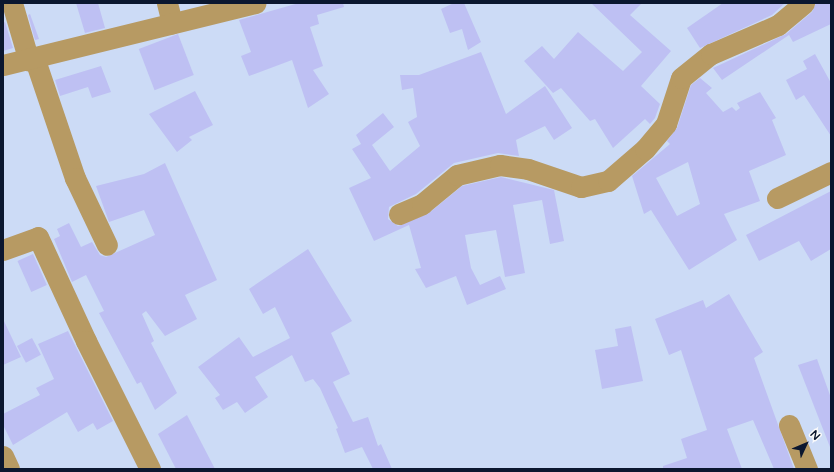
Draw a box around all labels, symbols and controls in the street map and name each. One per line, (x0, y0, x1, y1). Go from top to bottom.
north arrow (786, 424, 826, 464)
text: N (807, 428, 823, 443)

